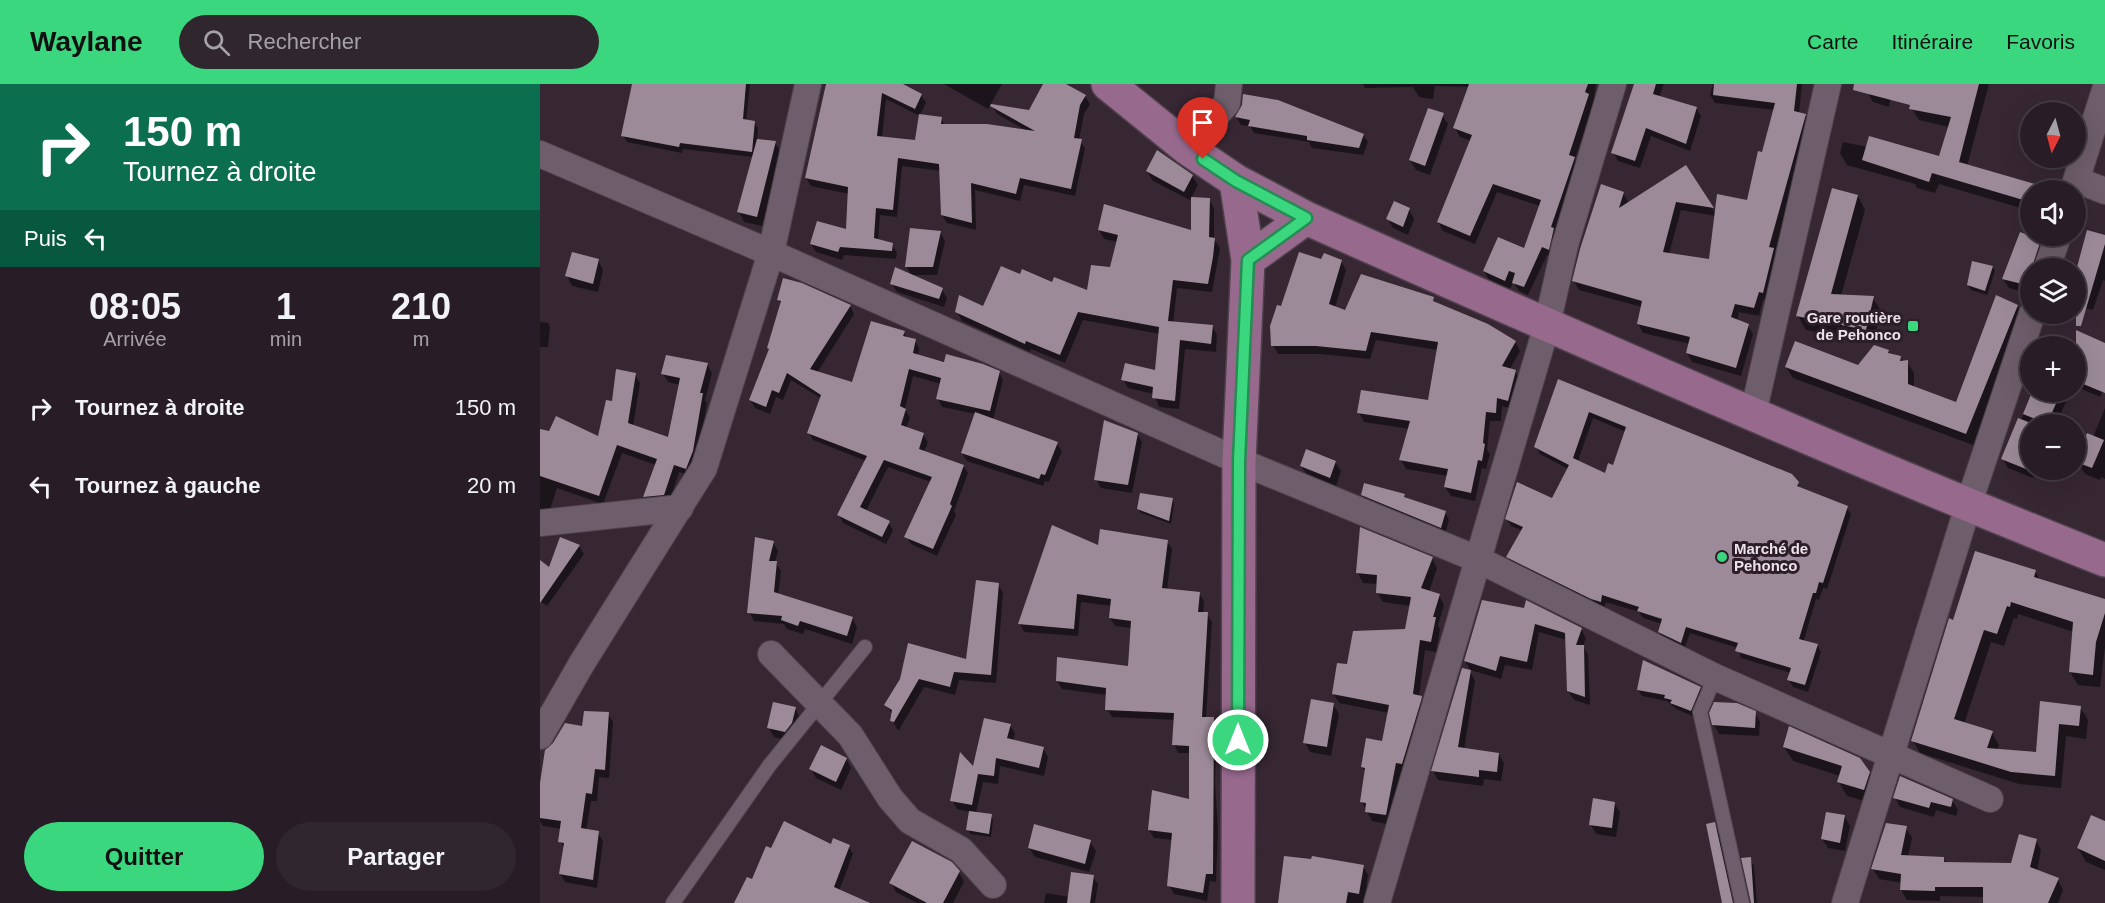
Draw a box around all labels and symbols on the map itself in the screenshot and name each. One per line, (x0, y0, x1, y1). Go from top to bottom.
pin (1177, 97, 1228, 159)
north arrow (2020, 102, 2086, 168)
place label: Gare routière de Pehonco (1807, 309, 1901, 343)
marker: Gare routière de Pehonco (1906, 319, 1920, 333)
place label: Marché de Pehonco (1734, 540, 1808, 574)
marker: Marché de Pehonco (1715, 550, 1729, 564)
position arrow (1206, 708, 1270, 772)

